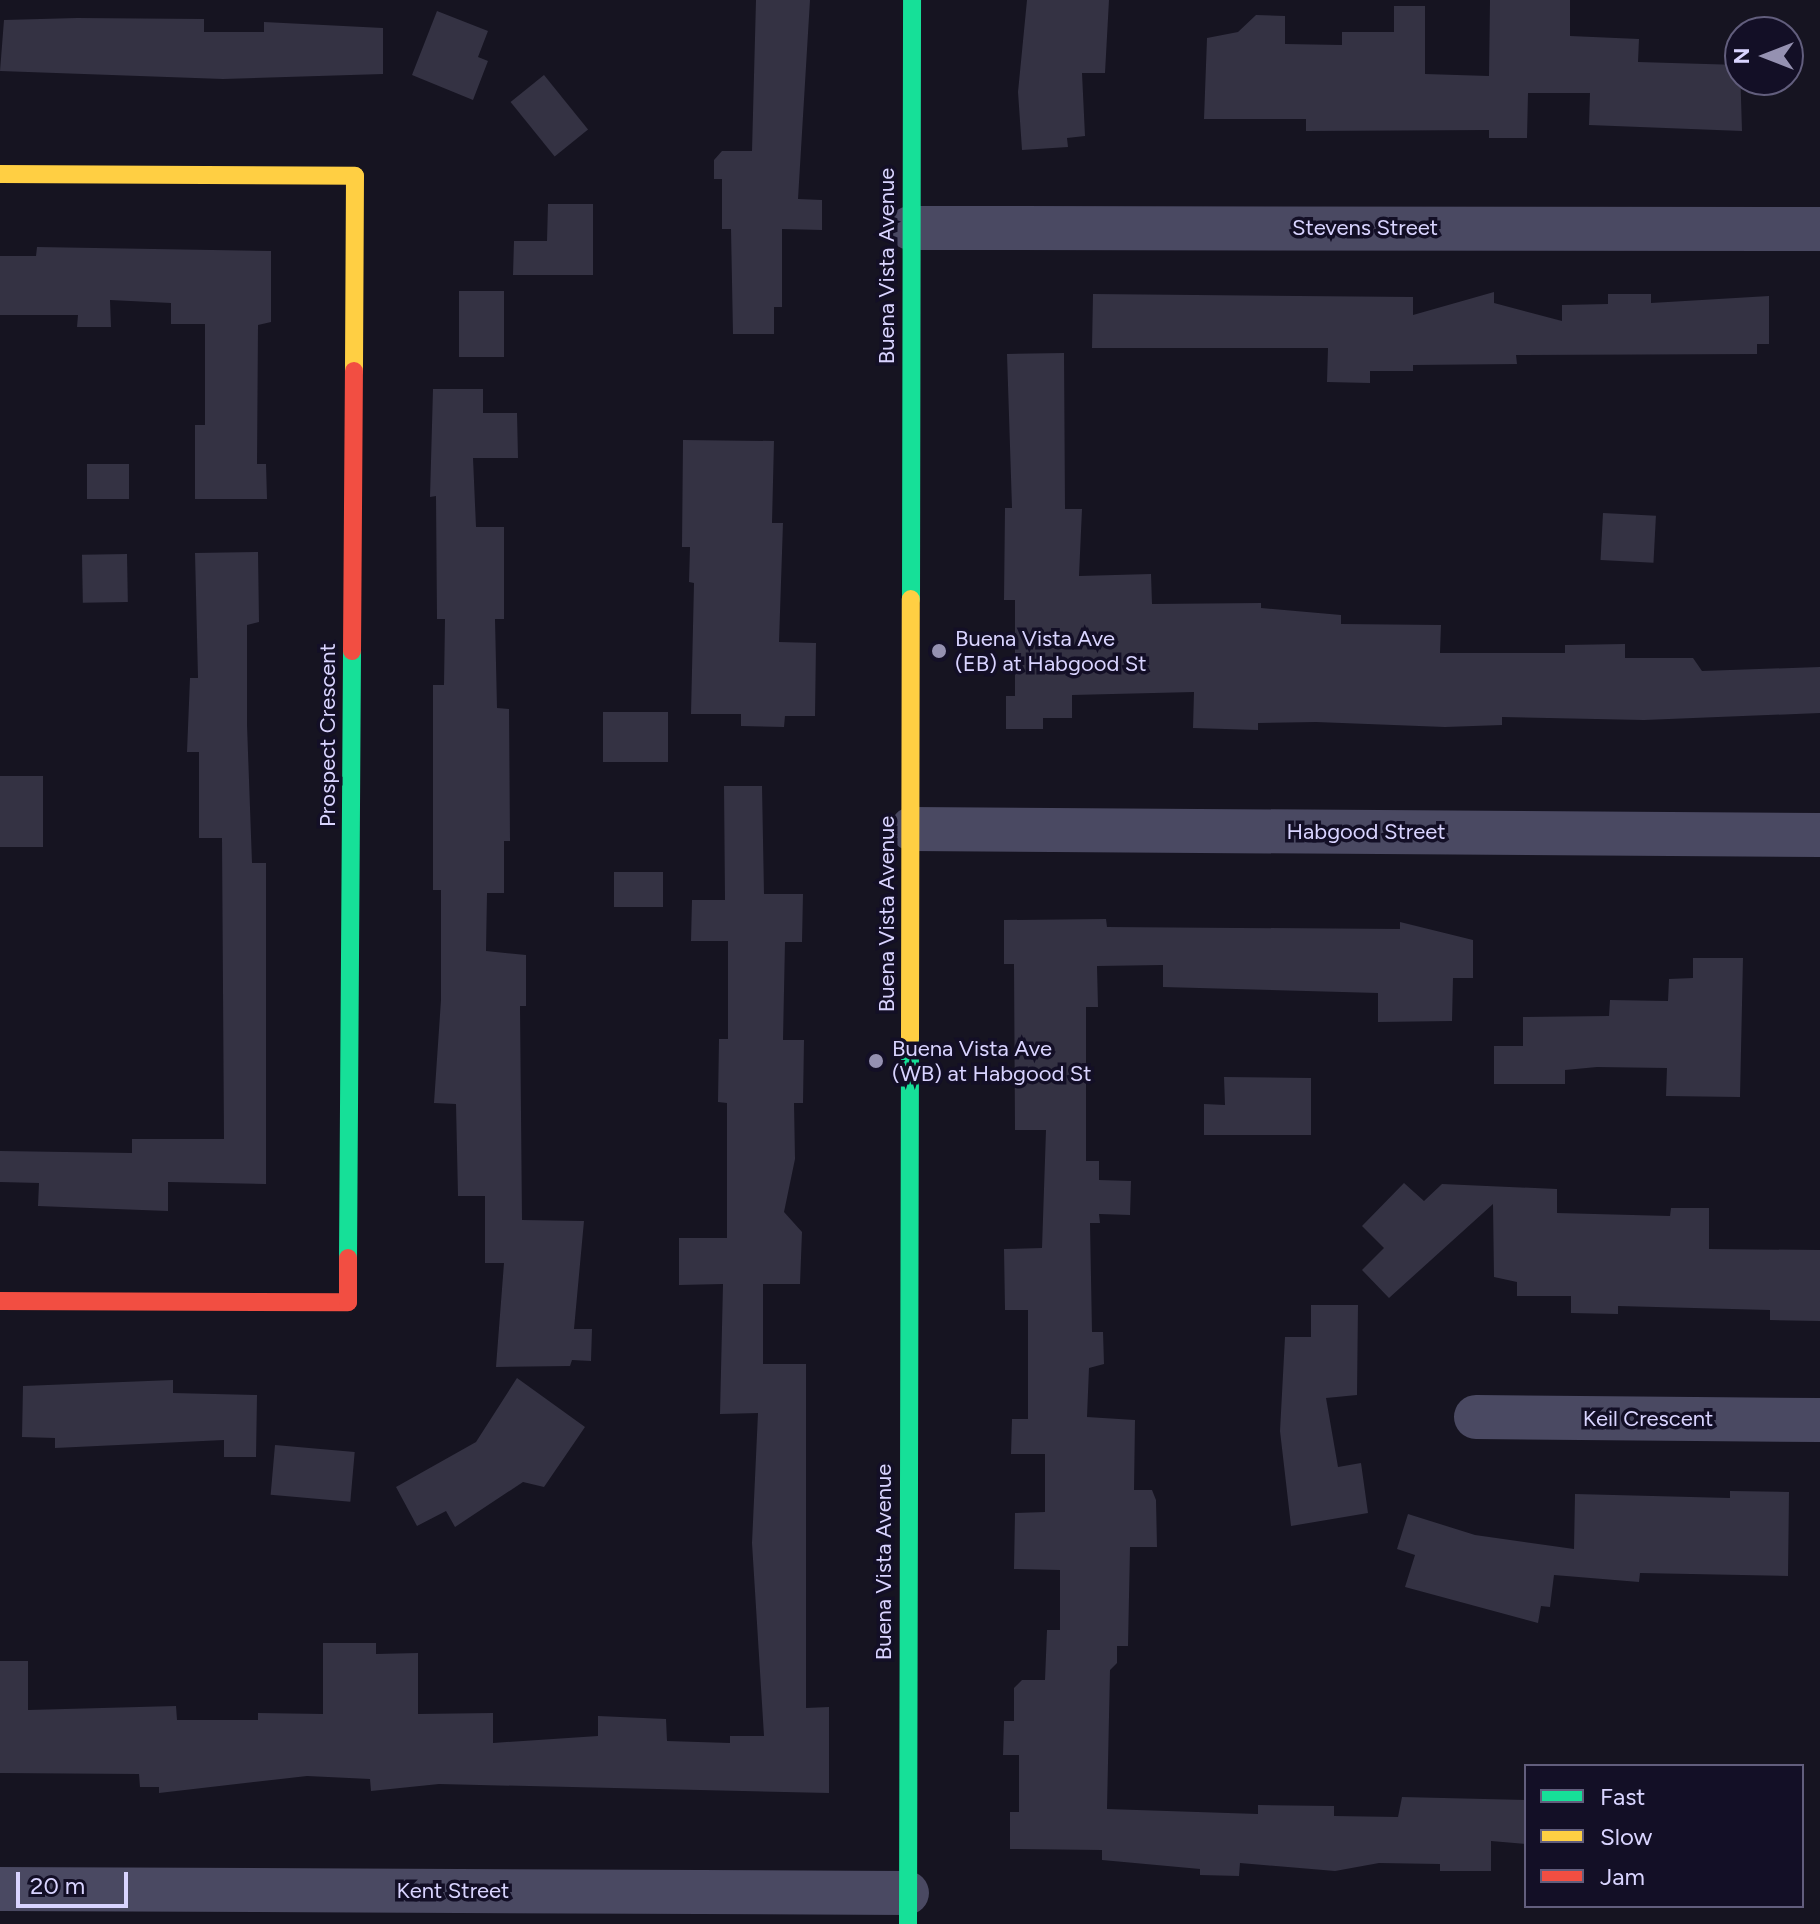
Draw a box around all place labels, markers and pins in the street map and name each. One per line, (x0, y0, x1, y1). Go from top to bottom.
place label: Buena Vista Ave (EB) at Habgood St (955, 625, 1147, 676)
marker: Buena Vista Ave (EB) at Habgood St (930, 642, 948, 660)
place label: Buena Vista Ave (WB) at Habgood St (892, 1035, 1092, 1086)
marker: Buena Vista Ave (WB) at Habgood St (867, 1052, 885, 1070)

